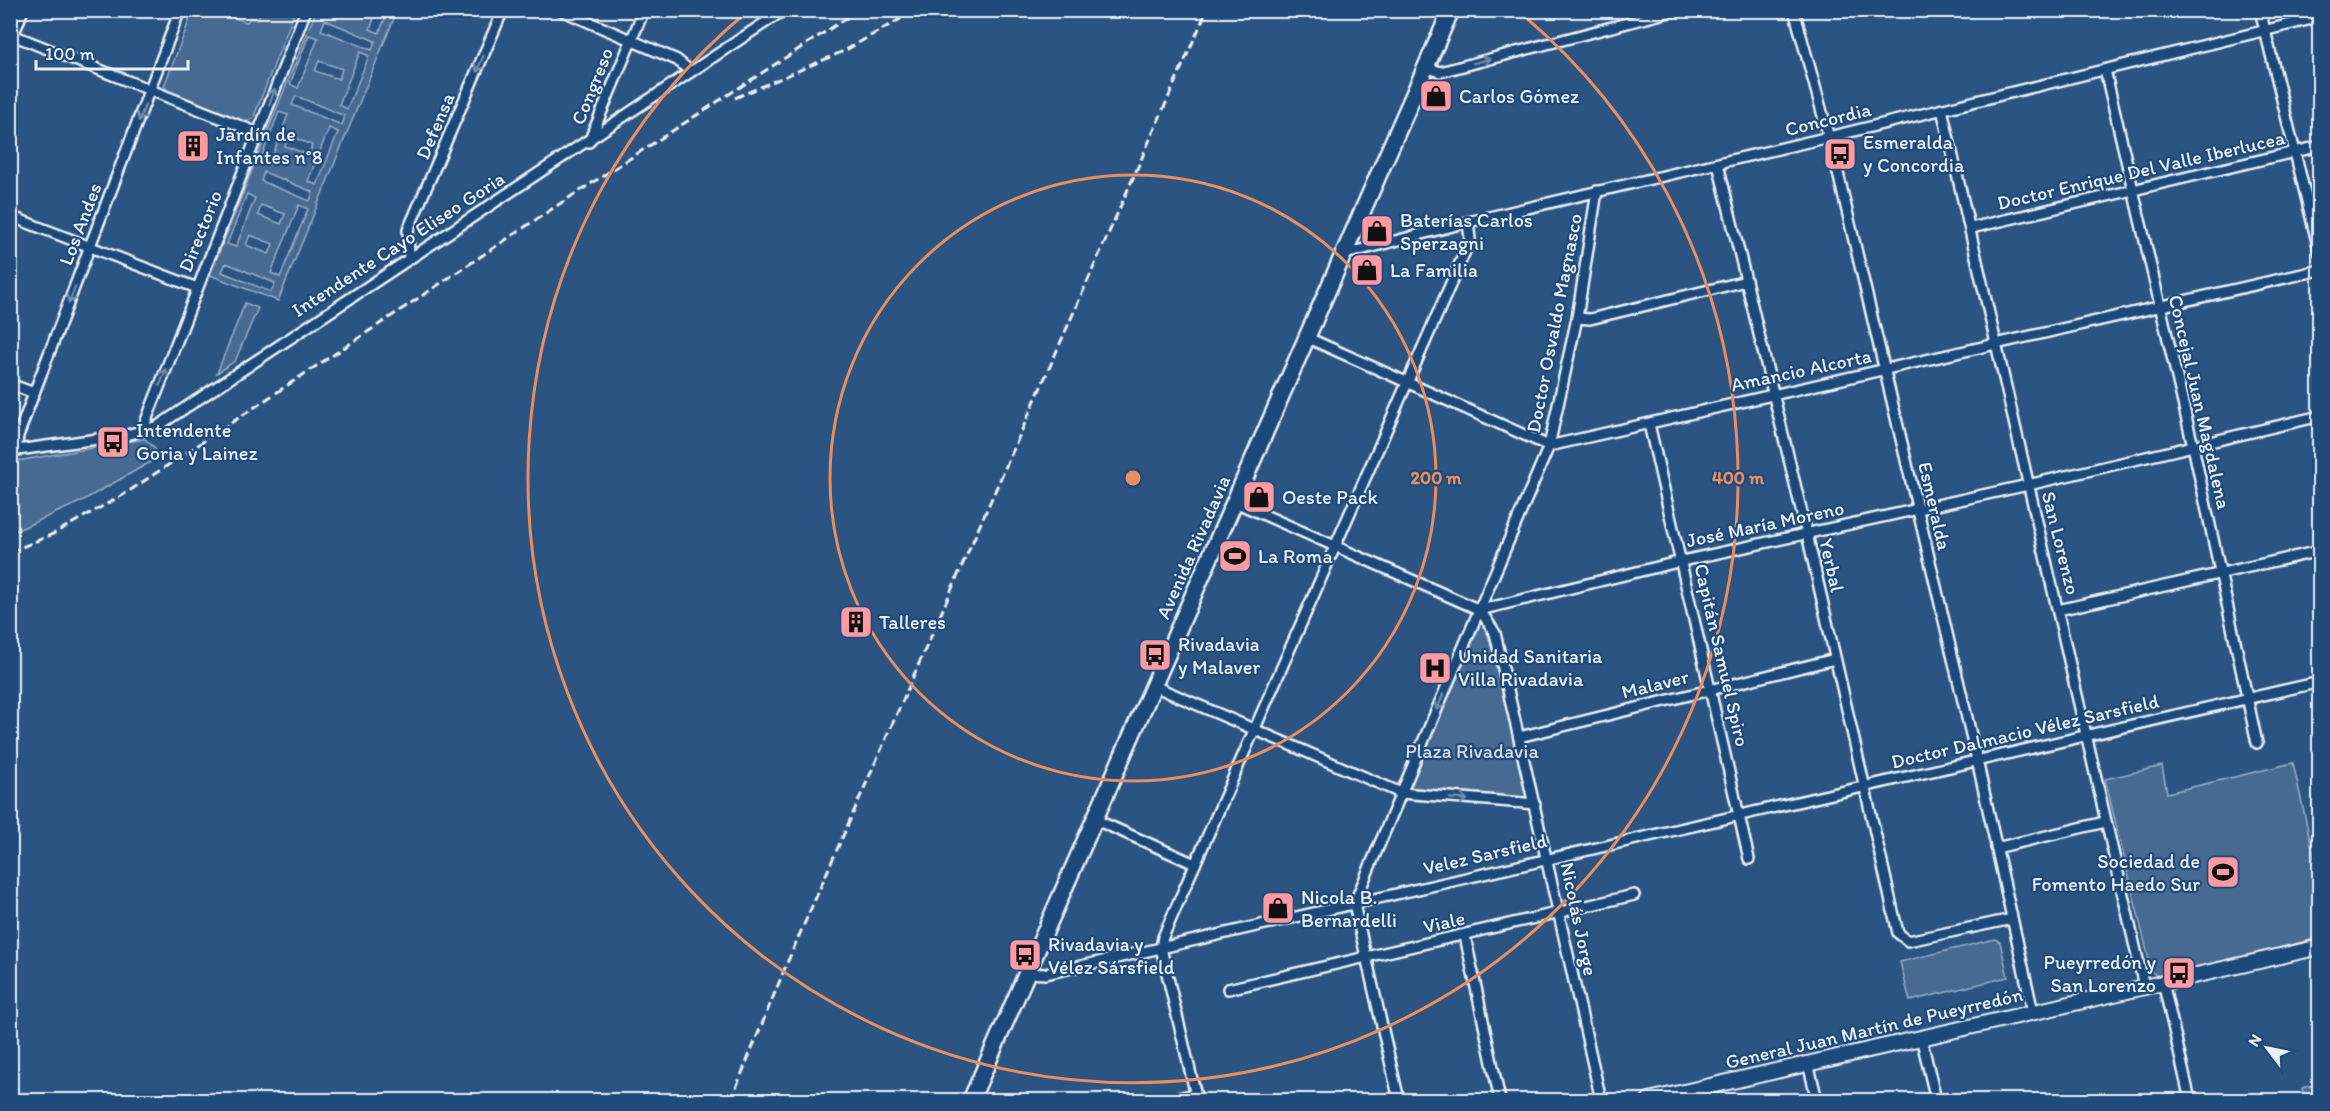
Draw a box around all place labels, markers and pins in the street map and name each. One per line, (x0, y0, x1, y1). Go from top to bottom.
shop icon: Carlos Gómez (1418, 78, 1454, 114)
place label: Carlos Gómez (1459, 84, 1579, 108)
place label: Jardín de Infantes n°8 (216, 122, 323, 169)
building icon: Jardín de Infantes n°8 (175, 128, 211, 164)
place label: Esmeralda y Concordia (1863, 130, 1965, 177)
bus stop icon: Esmeralda y Concordia (1822, 136, 1858, 172)
place label: Baterías Carlos Sperzagni (1400, 208, 1533, 255)
shop icon: Baterías Carlos Sperzagni (1359, 213, 1395, 249)
shop icon: La Familia (1349, 252, 1385, 288)
place label: La Familia (1390, 258, 1478, 282)
place label: Intendente Goria y Lainez (136, 418, 258, 465)
bus stop icon: Intendente Goria y Lainez (95, 424, 131, 460)
centre of rings (1123, 468, 1143, 488)
shop icon: Oeste Pack (1241, 479, 1277, 515)
place label: Oeste Pack (1282, 485, 1378, 509)
sports icon: La Roma (1217, 538, 1253, 574)
place label: La Roma (1258, 544, 1333, 568)
building icon: Talleres (838, 604, 874, 640)
place label: Talleres (879, 610, 946, 634)
place label: Rivadavia y Malaver (1178, 632, 1260, 679)
bus stop icon: Rivadavia y Malaver (1137, 637, 1173, 673)
place label: Unidad Sanitaria Villa Rivadavia (1458, 644, 1603, 691)
hospital icon: Unidad Sanitaria Villa Rivadavia (1417, 650, 1453, 686)
place label: Sociedad de Fomento Haedo Sur (2032, 849, 2200, 896)
sports icon: Sociedad de Fomento Haedo Sur (2205, 854, 2241, 890)
place label: Nicola B. Bernardelli (1301, 885, 1397, 932)
shop icon: Nicola B. Bernardelli (1260, 890, 1296, 926)
place label: Rivadavia y Vélez Sársfield (1048, 932, 1175, 979)
bus stop icon: Rivadavia y Vélez Sársfield (1007, 937, 1043, 973)
place label: Pueyrredón y San Lorenzo (2044, 950, 2157, 997)
bus stop icon: Pueyrredón y San Lorenzo (2161, 955, 2197, 991)

